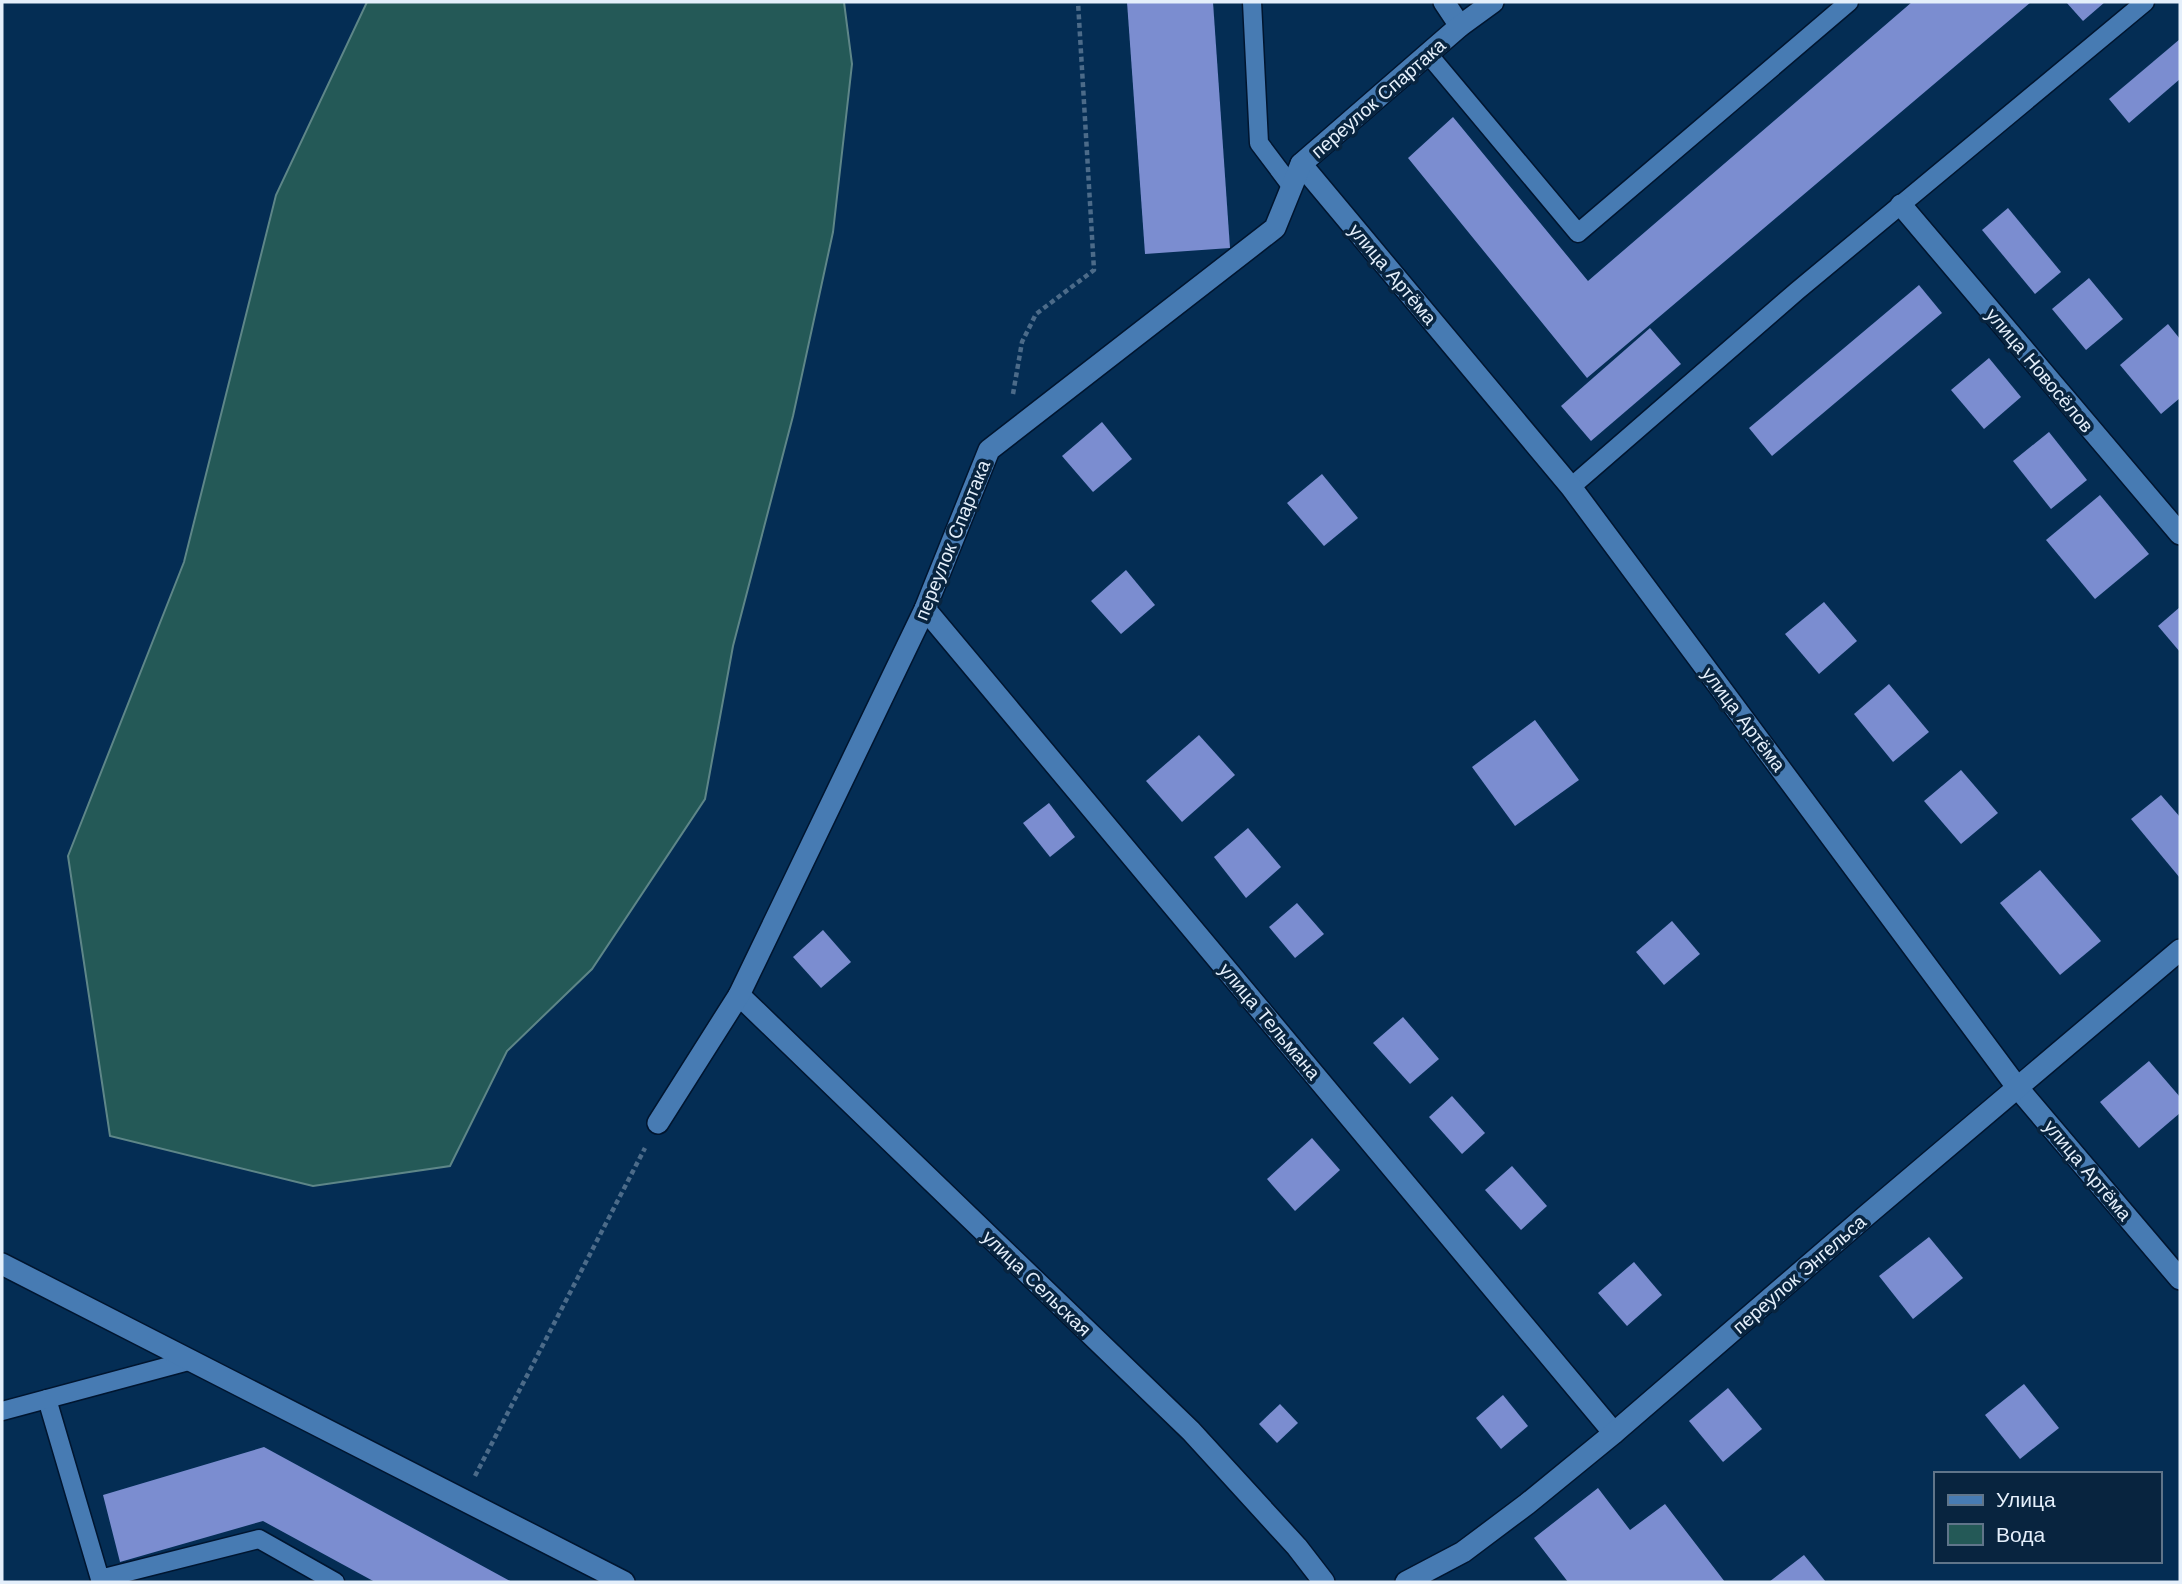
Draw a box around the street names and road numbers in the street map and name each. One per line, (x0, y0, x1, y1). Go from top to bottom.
street label: переулок Спартака (1306, 33, 1451, 163)
street label: улица Артёма (1344, 219, 1442, 330)
street label: улица Новосёлов (1981, 303, 2098, 437)
street label: переулок Спартака (910, 456, 995, 624)
street label: улица Артёма (1697, 663, 1790, 776)
street label: улица Тельмана (1214, 958, 1325, 1085)
street label: улица Артёма (2039, 1115, 2137, 1226)
street label: переулок Энгельса (1728, 1210, 1871, 1339)
street label: улица Сельская (977, 1226, 1096, 1341)

